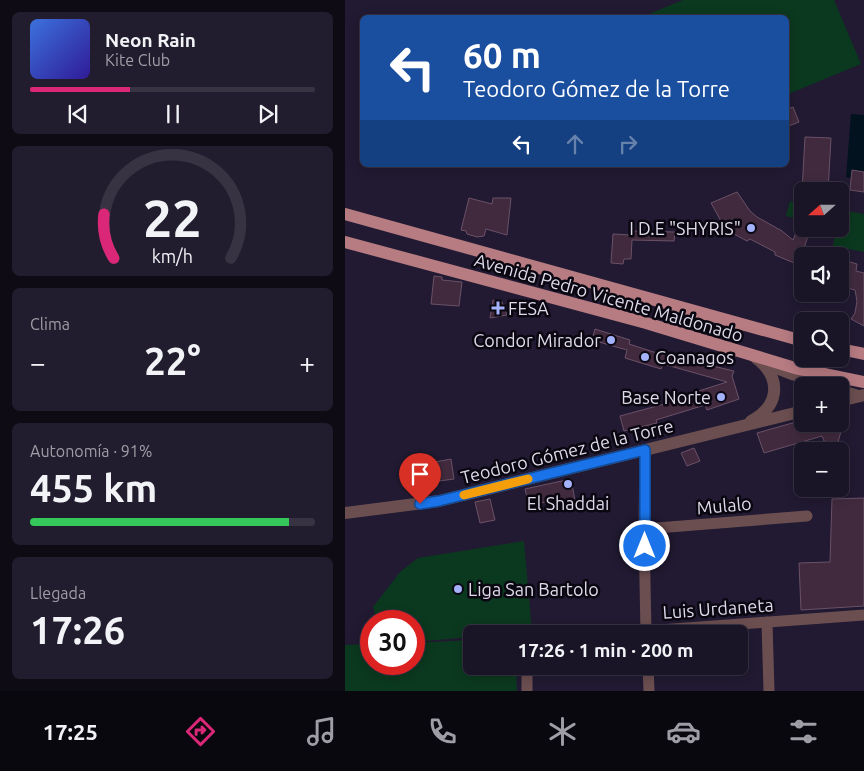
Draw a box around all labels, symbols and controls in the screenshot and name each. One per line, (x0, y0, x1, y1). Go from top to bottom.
text: Neon Rain (105, 29, 196, 51)
icon: left (380, 35, 445, 100)
text: 60 m (463, 35, 541, 75)
text: Kite Club (105, 51, 170, 69)
text: Teodoro Gómez de la Torre (463, 76, 730, 101)
icon: previous (64, 100, 92, 128)
icon: pause (159, 100, 187, 128)
icon: next (254, 100, 282, 128)
icon: left (508, 130, 536, 158)
icon: ahead (561, 130, 589, 158)
icon: right (614, 130, 642, 158)
north arrow (794, 182, 849, 238)
map controls (794, 182, 849, 497)
text: 22 (143, 189, 202, 247)
place label: I D.E "SHYRIS" (629, 218, 741, 238)
marker: I D.E "SHYRIS" (745, 222, 757, 234)
text: km/h (152, 246, 193, 266)
button: sound (794, 247, 849, 302)
street label: Avenida Pedro Vicente Maldonado (472, 249, 746, 345)
place label: FESA (508, 298, 549, 318)
marker: FESA (492, 302, 504, 314)
button: search (794, 312, 849, 367)
text: Clima (30, 315, 70, 333)
place label: Condor Mirador (473, 330, 601, 350)
marker: Condor Mirador (605, 334, 617, 346)
text: 22° (144, 340, 201, 382)
text: − (30, 347, 46, 378)
text: + (299, 347, 315, 378)
place label: Coanagos (655, 347, 734, 367)
marker: Coanagos (639, 351, 651, 363)
button: + (794, 377, 849, 432)
place label: Base Norte (621, 387, 711, 407)
marker: Base Norte (715, 391, 727, 403)
street label: Teodoro Gómez de la Torre (459, 415, 675, 487)
text: Autonomía · 91% (30, 442, 152, 460)
button: − (794, 442, 849, 497)
pin (399, 453, 441, 504)
icon: arrive (406, 460, 434, 488)
text: 455 km (30, 467, 157, 509)
marker: El Shaddai (562, 478, 574, 490)
place label: El Shaddai (527, 493, 609, 513)
street label: Mulalo (696, 493, 752, 517)
position arrow (618, 519, 670, 571)
place label: Liga San Bartolo (468, 579, 599, 599)
marker: Liga San Bartolo (452, 583, 464, 595)
text: Llegada (30, 584, 86, 602)
street label: Luis Urdaneta (662, 594, 774, 622)
text: 17:26 (30, 609, 125, 651)
speed limit sign: 30 (360, 610, 425, 675)
text: 17:26 · 1 min · 200 m (518, 639, 693, 661)
icon: directions (183, 714, 218, 749)
icon: music (304, 714, 339, 749)
icon: phone (425, 714, 460, 749)
icon: climate (545, 714, 580, 749)
icon: car (666, 714, 701, 749)
icon: filters (786, 714, 821, 749)
text: 17:25 (43, 719, 98, 744)

